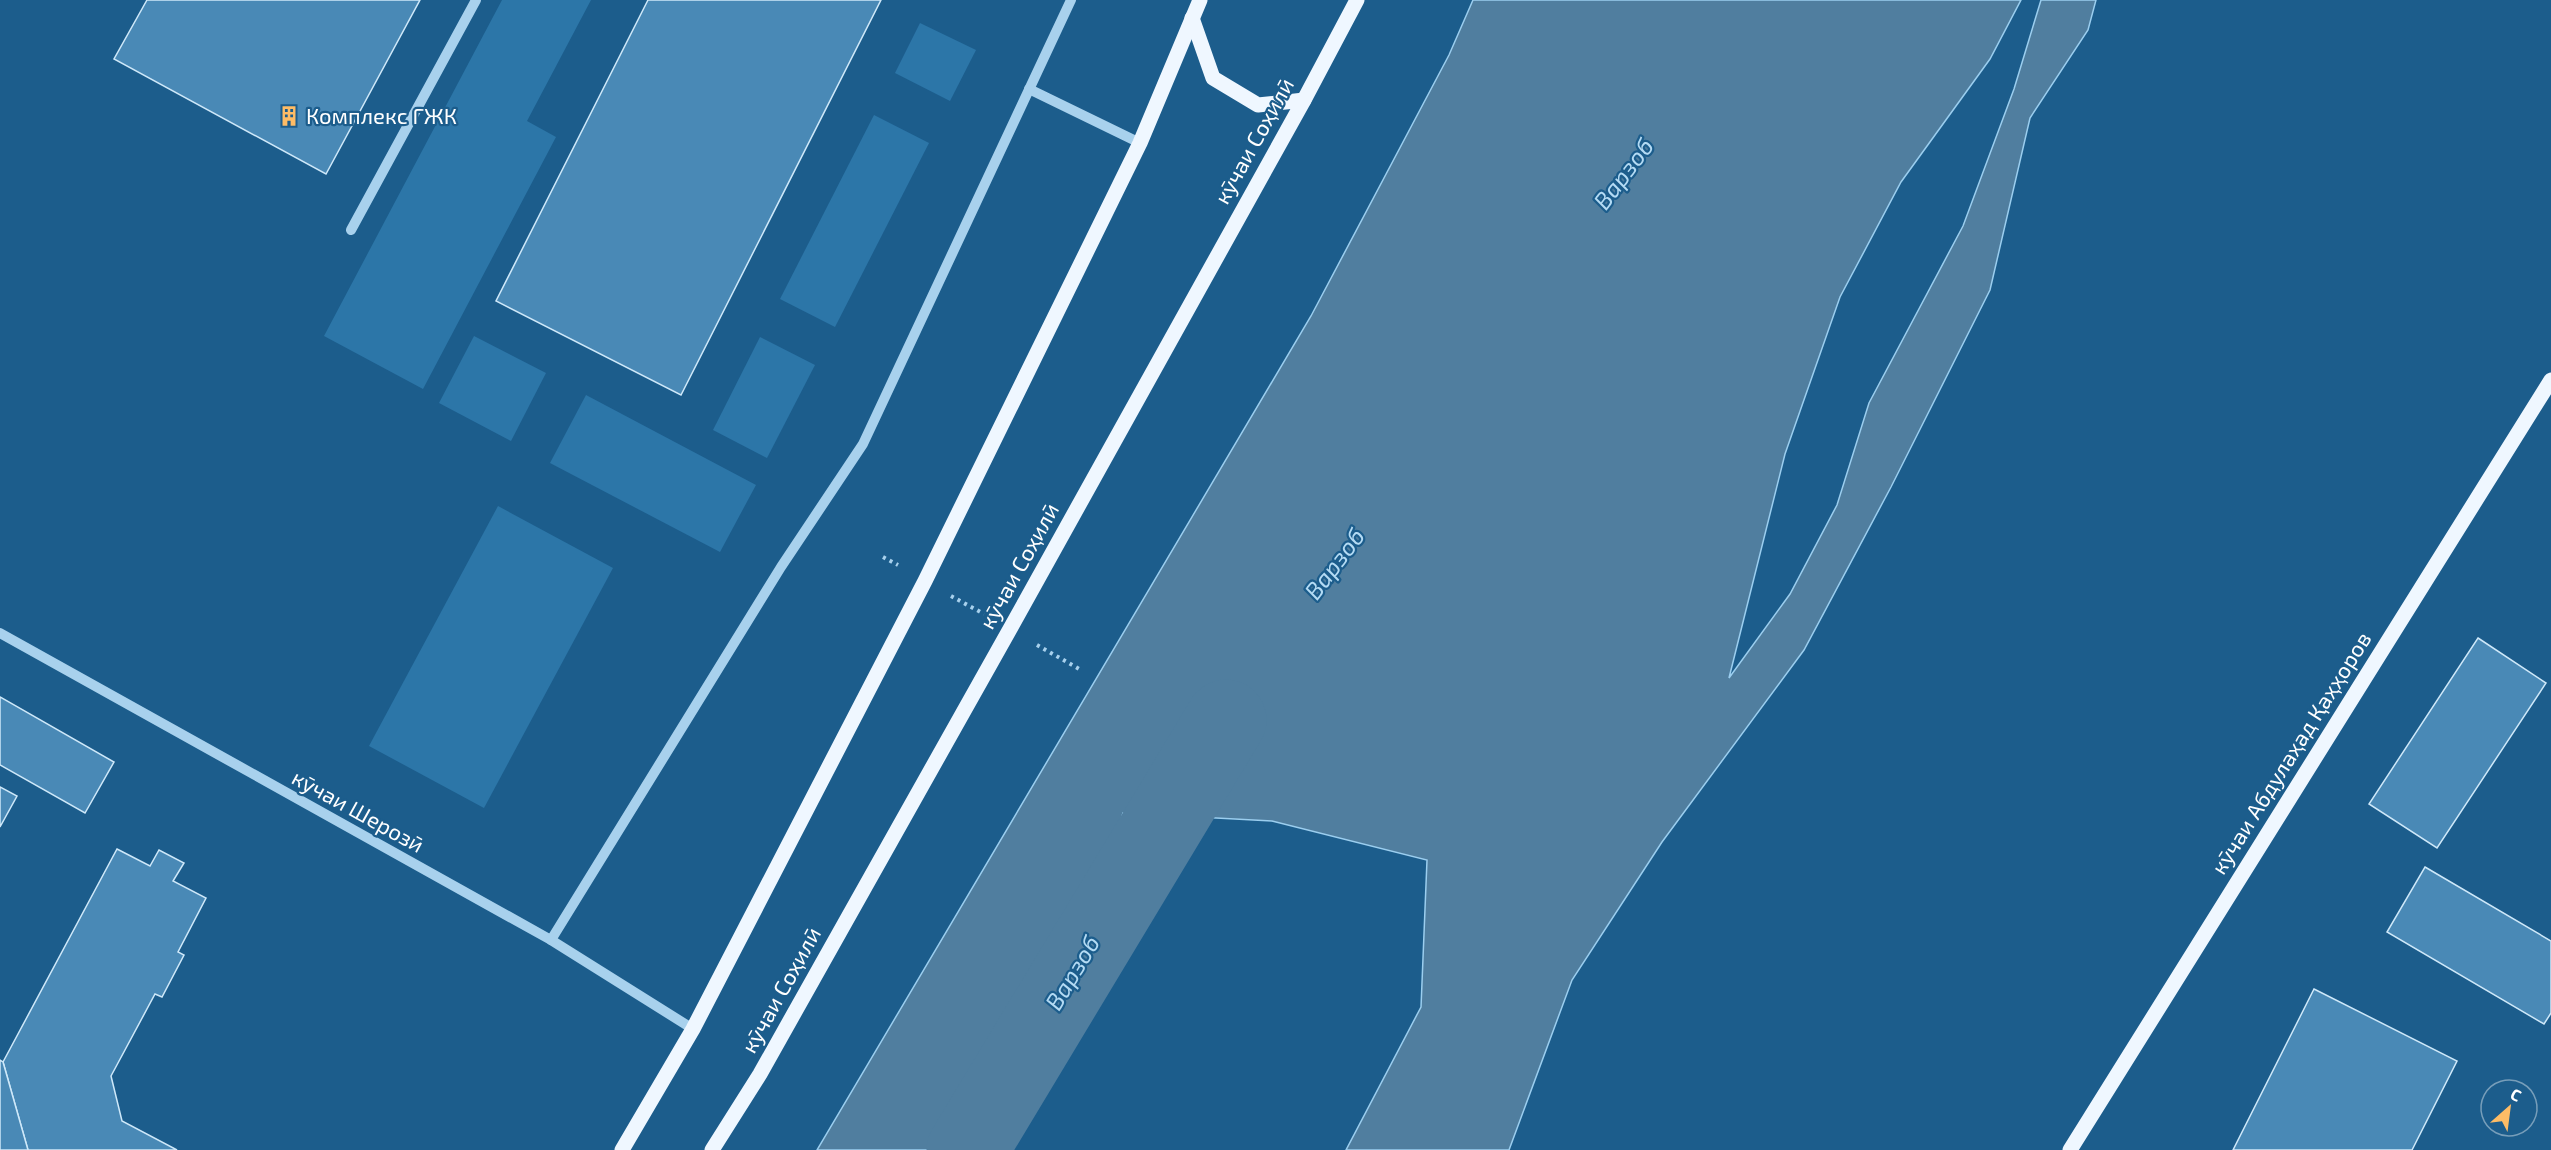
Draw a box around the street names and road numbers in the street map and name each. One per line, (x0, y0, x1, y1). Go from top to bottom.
street label: кӯчаи Соҳилӣ (1208, 73, 1299, 208)
street label: кӯчаи Соҳилӣ (973, 498, 1064, 633)
street label: кӯчаи Абдулаҳад Қаҳҳоров (2205, 626, 2376, 879)
street label: кӯчаи Шерозӣ (288, 763, 429, 858)
street label: кӯчаи Соҳилӣ (735, 922, 826, 1057)

